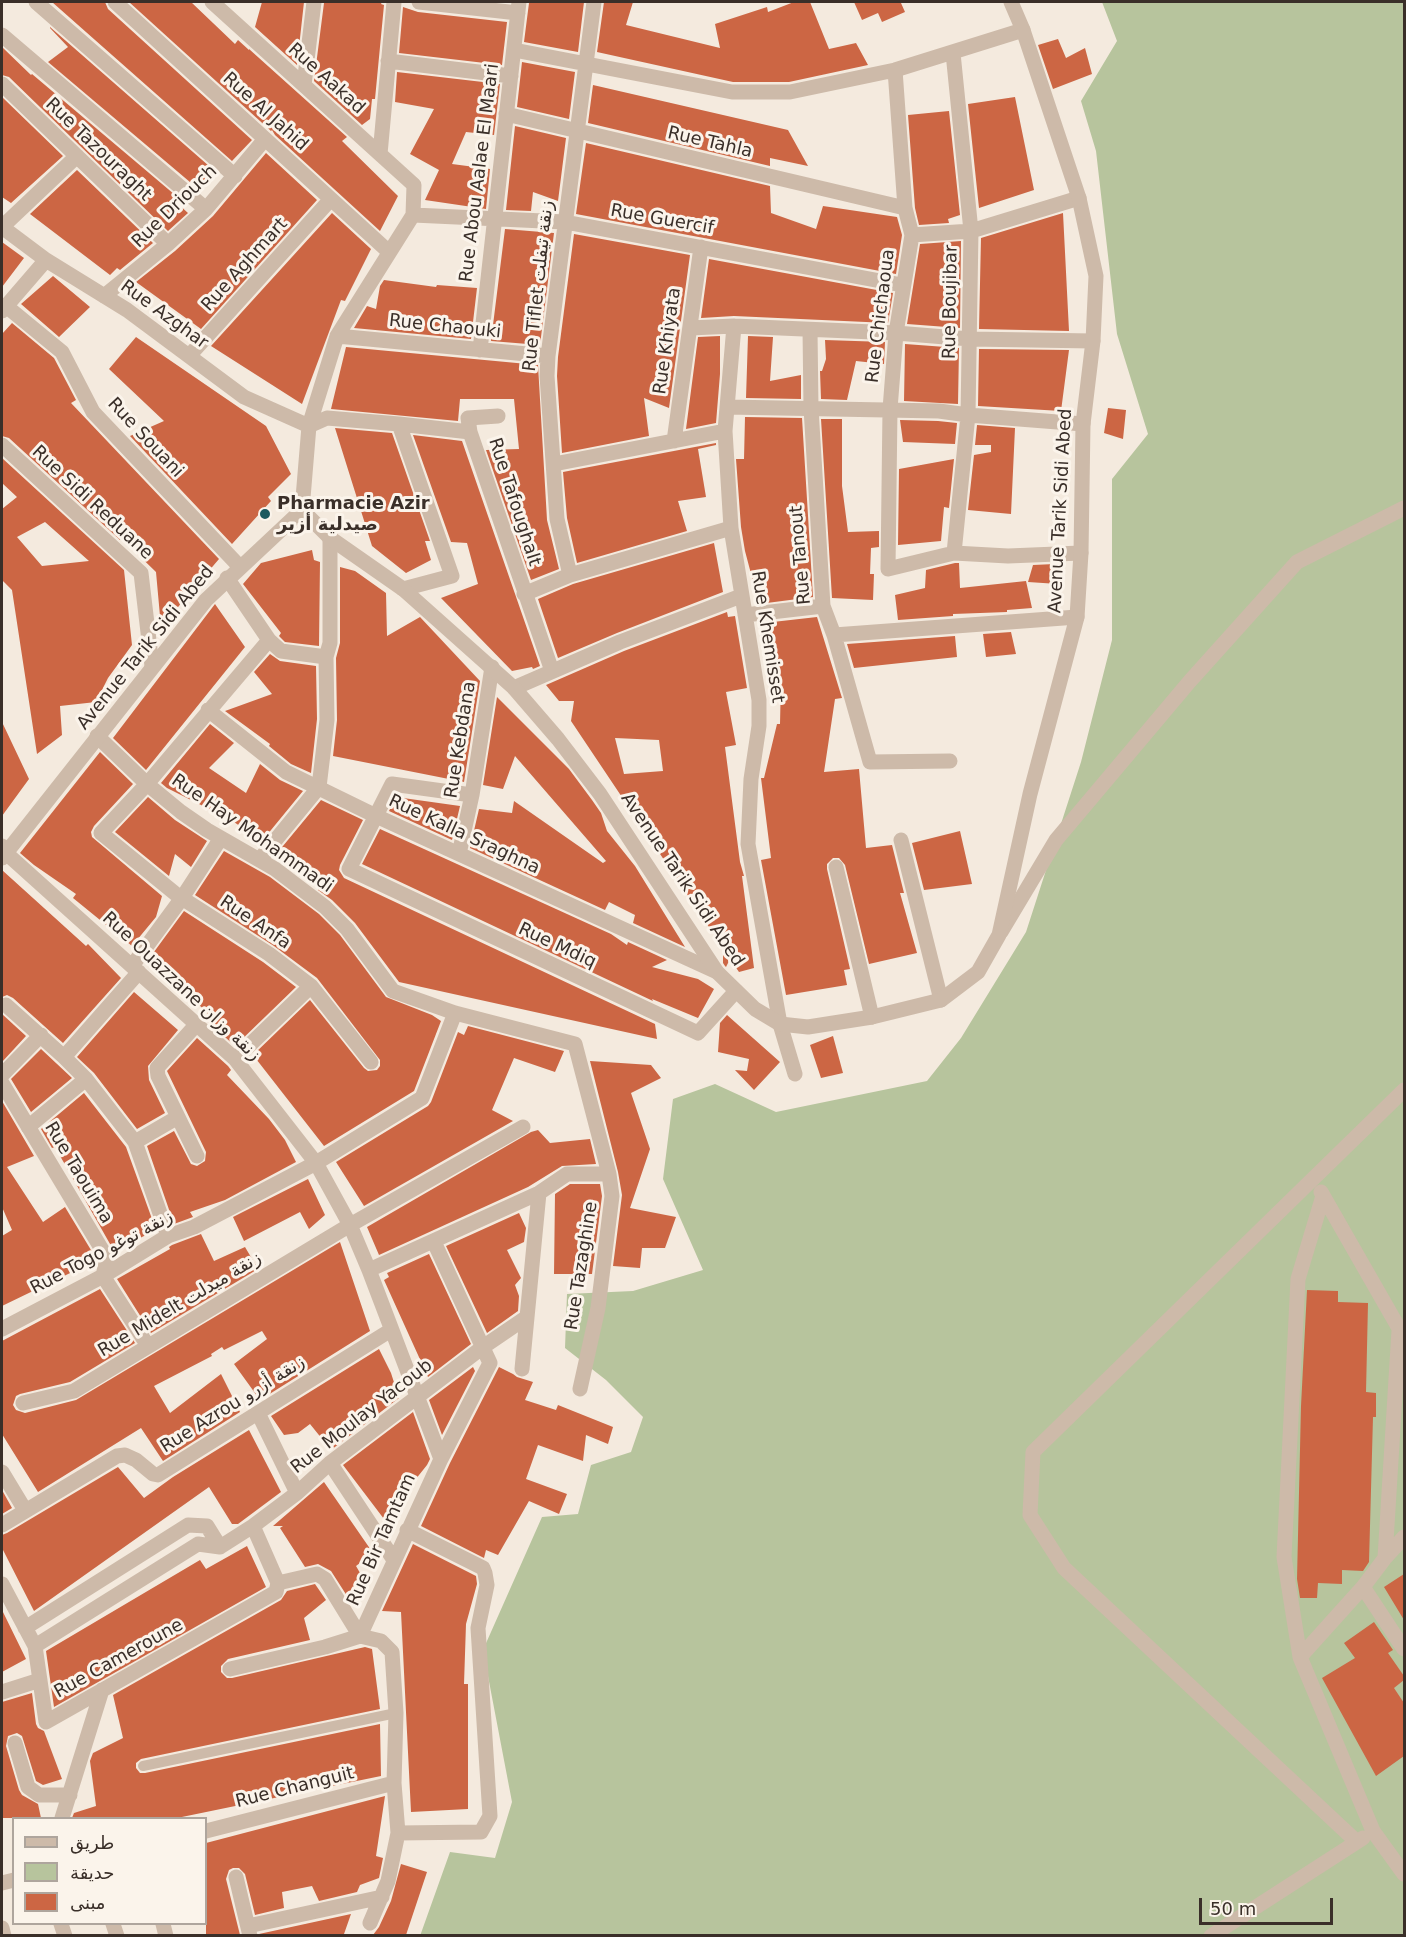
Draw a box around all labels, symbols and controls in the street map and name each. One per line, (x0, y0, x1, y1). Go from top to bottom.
street label: Rue Aakad (283, 39, 369, 119)
street label: Rue Abou Aalae El Maari (456, 62, 504, 284)
street label: Rue Al Jahid (218, 68, 312, 156)
street label: Rue Tazouraght (40, 94, 156, 206)
street label: Rue Tahla (665, 123, 755, 163)
street label: Rue Driouch (128, 161, 222, 253)
street label: Rue Tiflet زنقة تيفلت (519, 199, 559, 373)
street label: Rue Guercif (609, 200, 715, 240)
street label: Rue Aghmart (197, 214, 293, 316)
street label: Rue Boujibar (939, 245, 963, 359)
street label: Rue Chichaoua (862, 248, 900, 384)
street label: Rue Azghar (116, 276, 212, 354)
street label: Rue Khiyata (650, 286, 686, 396)
street label: Rue Chaouki (388, 310, 502, 344)
street label: Rue Souani (103, 394, 187, 482)
street label: Avenue Tarik Sidi Abed (1045, 408, 1077, 614)
street label: Rue Tafoughalt (483, 435, 545, 569)
street label: Rue Sidi Reduane (27, 441, 157, 565)
place label: Pharmacie Azir صيدلية أزير (277, 493, 430, 536)
street label: Rue Tanout (786, 504, 816, 606)
marker: Pharmacie Azir صيدلية أزير (258, 507, 272, 521)
street label: Avenue Tarik Sidi Abed (73, 562, 219, 734)
street label: Rue Khemisset (746, 569, 788, 705)
street label: Rue Kebdana (441, 680, 481, 800)
street label: Rue Hay Mohammadi (167, 770, 337, 898)
street label: Avenue Tarik Sidi Abed (616, 789, 748, 971)
street label: Rue Kalla Sraghna (385, 790, 543, 880)
street label: Rue Anfa (215, 891, 295, 955)
street label: Rue Ouazzane زنقة وزان (97, 908, 265, 1066)
street label: Rue Mdiq (515, 919, 599, 973)
street label: Rue Taouima (39, 1118, 117, 1228)
street label: Rue Tazaghine (561, 1200, 603, 1332)
street label: Rue Togo زنقة توغو (27, 1206, 177, 1300)
street label: Rue Midelt زنقة ميدلت (94, 1248, 266, 1362)
street label: Rue Azrou زنقة أزرو (157, 1352, 309, 1458)
street label: Rue Moulay Yacoub (287, 1355, 437, 1479)
street label: Rue Bir Tamtam (343, 1470, 421, 1610)
street label: Rue Cameroune (51, 1615, 187, 1703)
street label: Rue Changuit (234, 1763, 356, 1813)
legend (12, 1817, 207, 1925)
text: طريق (70, 1832, 114, 1853)
text: حديقة (70, 1862, 114, 1883)
scale bar (1202, 1886, 1336, 1924)
text: مبنى (70, 1892, 106, 1913)
text: 50 m (1210, 1898, 1256, 1919)

